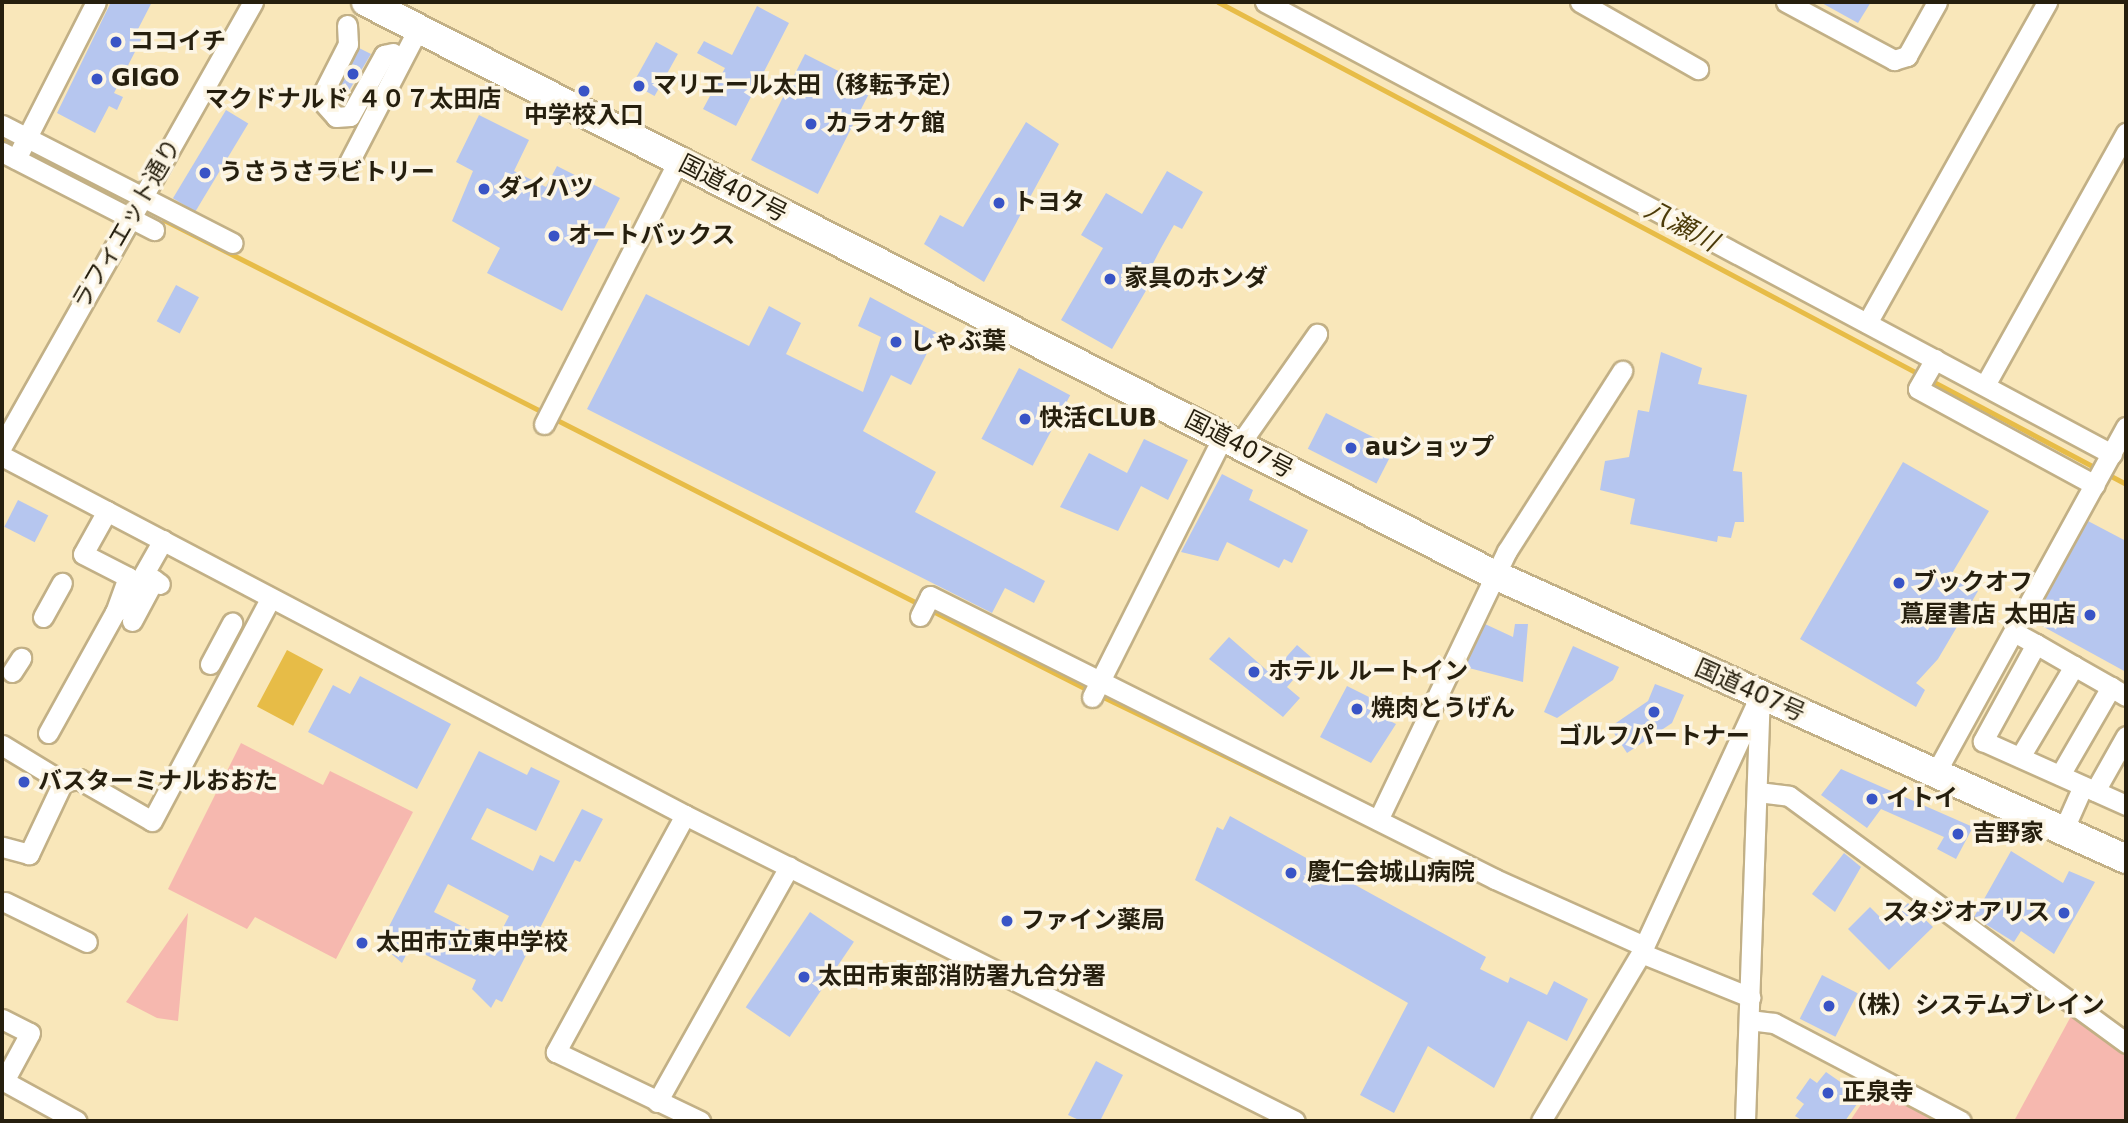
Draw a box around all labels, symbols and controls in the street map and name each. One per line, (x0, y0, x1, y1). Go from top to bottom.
place label: ココイチ (130, 28, 226, 56)
marker: ココイチ (108, 34, 124, 50)
place label: GIGO (111, 65, 180, 93)
marker: マクドナルド ４０７太田店 (345, 66, 361, 82)
marker: GIGO (89, 71, 105, 87)
place label: マリエール太田（移転予定） (653, 72, 965, 100)
marker: マリエール太田（移転予定） (631, 78, 647, 94)
marker: 中学校入口 (576, 83, 592, 99)
place label: マクドナルド ４０７太田店 (205, 86, 501, 114)
place label: 中学校入口 (524, 102, 644, 130)
place label: カラオケ館 (825, 110, 945, 138)
marker: カラオケ館 (803, 116, 819, 132)
street label: ラフィエット通り (67, 134, 187, 314)
street label: 国道407号 (674, 149, 792, 229)
place label: うさうさラビトリー (219, 159, 435, 187)
marker: うさうさラビトリー (197, 165, 213, 181)
place label: ダイハツ (498, 175, 594, 203)
marker: ダイハツ (476, 181, 492, 197)
place label: トヨタ (1013, 189, 1085, 217)
water label: 八瀬川 (1639, 194, 1723, 258)
marker: トヨタ (991, 195, 1007, 211)
place label: オートバックス (568, 222, 736, 250)
marker: オートバックス (546, 228, 562, 244)
place label: 家具のホンダ (1124, 265, 1268, 293)
marker: 家具のホンダ (1102, 271, 1118, 287)
place label: しゃぶ葉 (910, 328, 1006, 356)
marker: しゃぶ葉 (888, 334, 904, 350)
place label: 快活CLUB (1039, 405, 1157, 433)
street label: 国道407号 (1180, 405, 1298, 485)
marker: 快活CLUB (1017, 411, 1033, 427)
place label: auショップ (1365, 434, 1494, 462)
marker: auショップ (1343, 440, 1359, 456)
place label: ブックオフ (1913, 569, 2033, 597)
marker: ブックオフ (1891, 575, 1907, 591)
place label: 蔦屋書店 太田店 (1900, 601, 2076, 629)
marker: 蔦屋書店 太田店 (2082, 607, 2098, 623)
street label: 国道407号 (1690, 654, 1810, 728)
place label: ホテル ルートイン (1268, 658, 1468, 686)
marker: ホテル ルートイン (1246, 664, 1262, 680)
place label: 焼肉とうげん (1371, 695, 1515, 723)
marker: 焼肉とうげん (1349, 701, 1365, 717)
marker: ゴルフパートナー (1646, 704, 1662, 720)
place label: ゴルフパートナー (1558, 723, 1750, 751)
place label: バスターミナルおおた (38, 768, 278, 796)
marker: バスターミナルおおた (16, 774, 32, 790)
place label: イトイ (1886, 785, 1958, 813)
marker: イトイ (1864, 791, 1880, 807)
place label: 吉野家 (1972, 820, 2044, 848)
marker: 吉野家 (1950, 826, 1966, 842)
place label: 慶仁会城山病院 (1307, 859, 1475, 887)
marker: 慶仁会城山病院 (1281, 863, 1301, 883)
place label: スタジオアリス (1882, 899, 2050, 927)
marker: スタジオアリス (2056, 905, 2072, 921)
place label: ファイン薬局 (1021, 907, 1165, 935)
marker: ファイン薬局 (999, 913, 1015, 929)
place label: 太田市立東中学校 (376, 929, 568, 957)
marker: 太田市立東中学校 (354, 935, 370, 951)
place label: 太田市東部消防署九合分署 (818, 963, 1106, 991)
marker: 太田市東部消防署九合分署 (796, 969, 812, 985)
place label: （株）システムブレイン (1843, 992, 2107, 1020)
marker: （株）システムブレイン (1821, 998, 1837, 1014)
place label: 正泉寺 (1842, 1079, 1914, 1107)
marker: 正泉寺 (1820, 1085, 1836, 1101)

